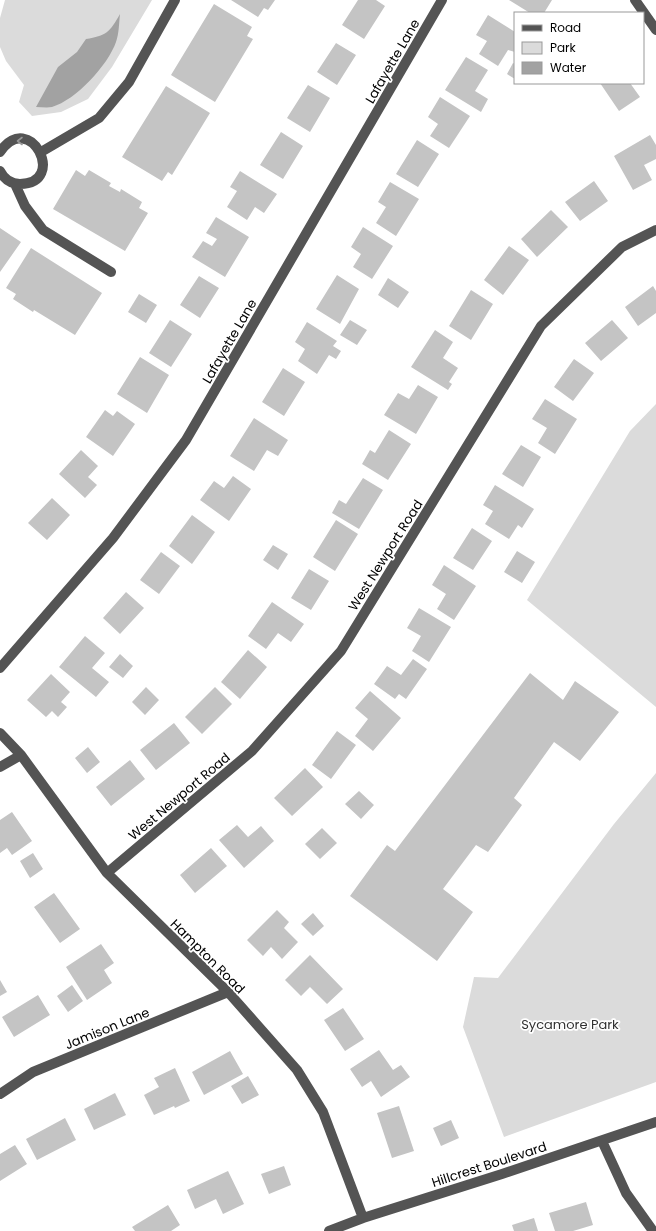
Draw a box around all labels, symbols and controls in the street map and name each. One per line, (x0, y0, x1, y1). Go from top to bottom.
legend (514, 12, 644, 84)
street label: Lafayette Lane (361, 16, 424, 107)
text: Road (550, 19, 581, 36)
text: Park (550, 39, 577, 56)
text: Water (550, 59, 587, 76)
one-way arrow (17, 137, 23, 145)
street label: Lafayette Lane (198, 296, 261, 387)
street label: West Newport Road (344, 496, 427, 614)
street label: West Newport Road (124, 748, 234, 845)
street label: Hampton Road (166, 915, 249, 998)
street label: Jamison Lane (62, 1003, 152, 1054)
park label: Sycamore Park (521, 1015, 619, 1034)
street label: Hillcrest Boulevard (429, 1137, 549, 1192)

